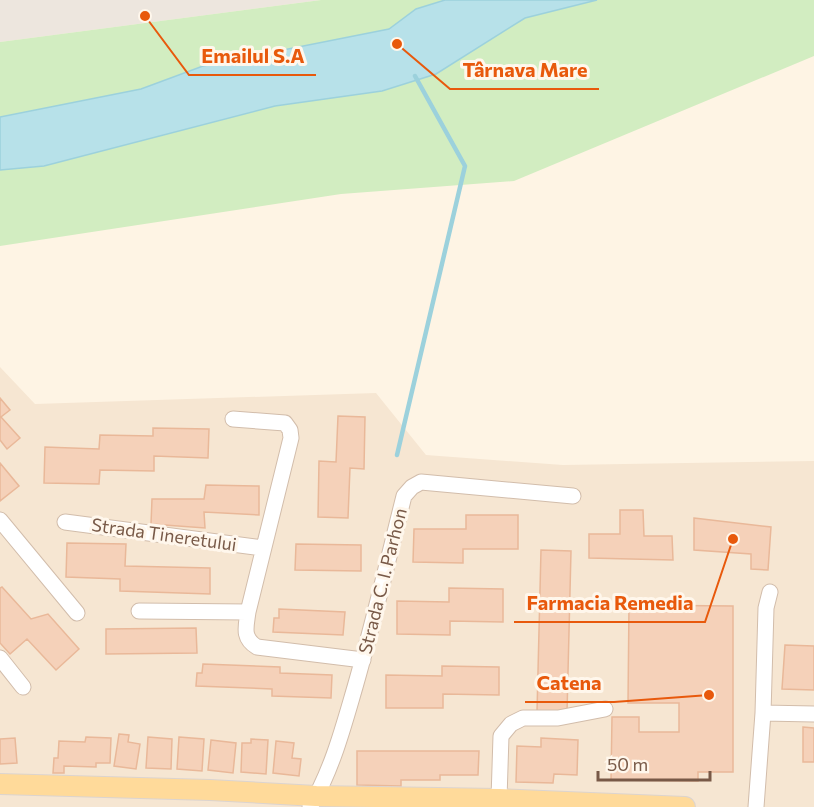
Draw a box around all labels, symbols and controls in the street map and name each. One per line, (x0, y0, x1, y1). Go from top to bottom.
callout: Emailul S.A (189, 37, 316, 75)
text: Emailul S.A (201, 43, 305, 67)
callout: Târnava Mare (450, 51, 599, 89)
text: Târnava Mare (462, 57, 588, 81)
street label: Strada C. I. Parhon (353, 506, 411, 656)
street label: Strada Tineretului (90, 513, 238, 555)
callout: Farmacia Remedia (514, 584, 705, 622)
text: Farmacia Remedia (527, 590, 693, 614)
callout: Catena (525, 664, 614, 702)
text: Catena (536, 670, 602, 694)
scale bar (598, 744, 710, 782)
text: 50 m (607, 753, 648, 775)

